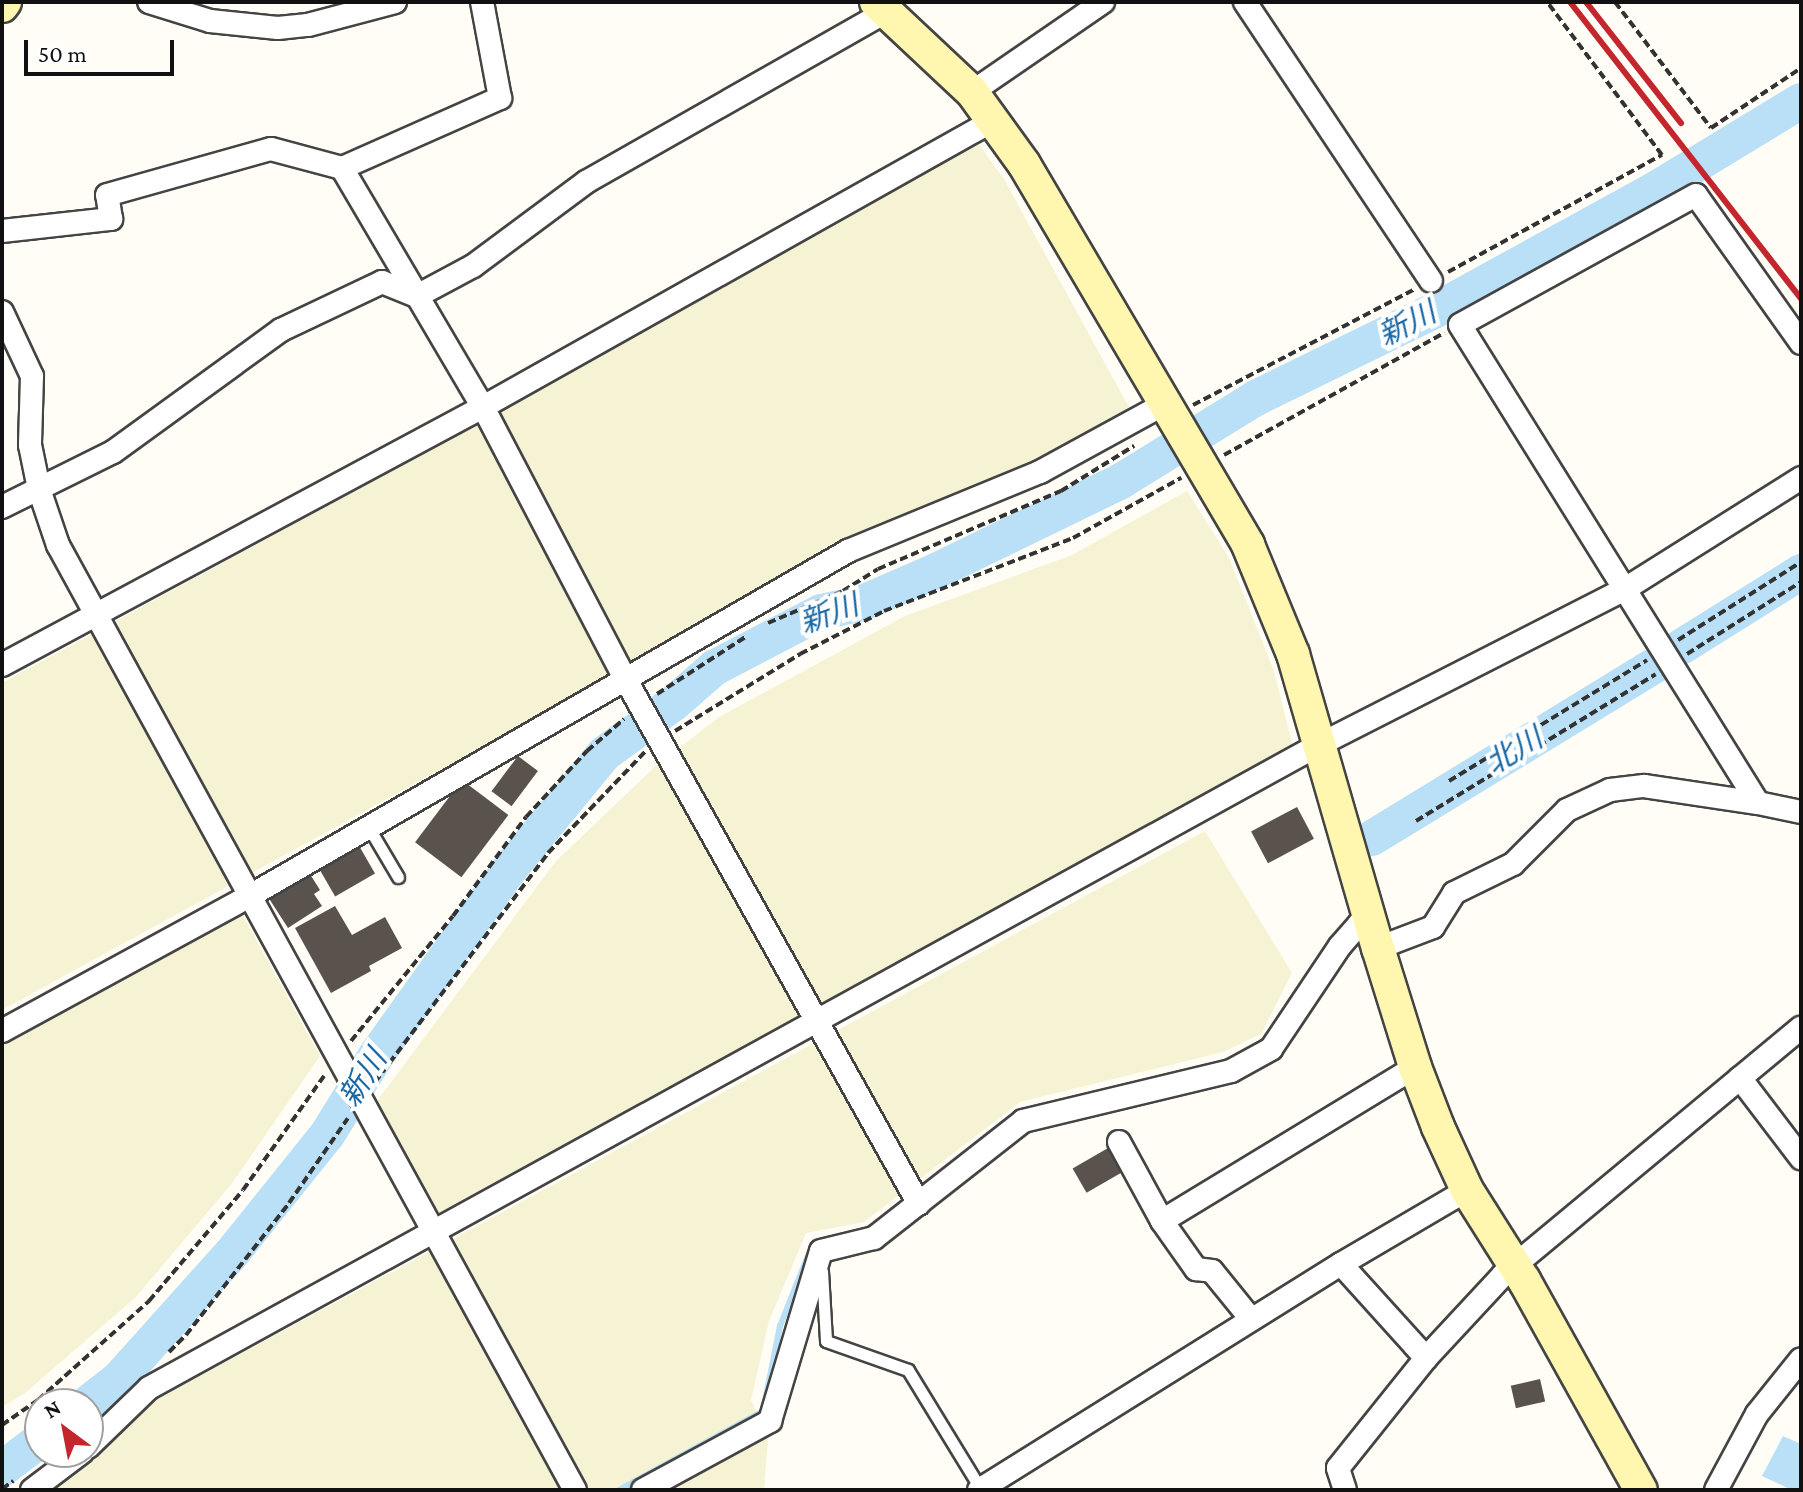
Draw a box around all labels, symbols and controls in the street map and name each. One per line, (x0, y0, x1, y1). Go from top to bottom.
scale bar (28, 24, 178, 74)
text: 50 m (38, 40, 87, 67)
water label: 新川 (1372, 294, 1442, 354)
water label: 新川 (795, 587, 863, 641)
water label: 北川 (1479, 720, 1549, 782)
water label: 新川 (332, 1043, 394, 1113)
north arrow (24, 1388, 104, 1468)
text: N (39, 1394, 65, 1423)

